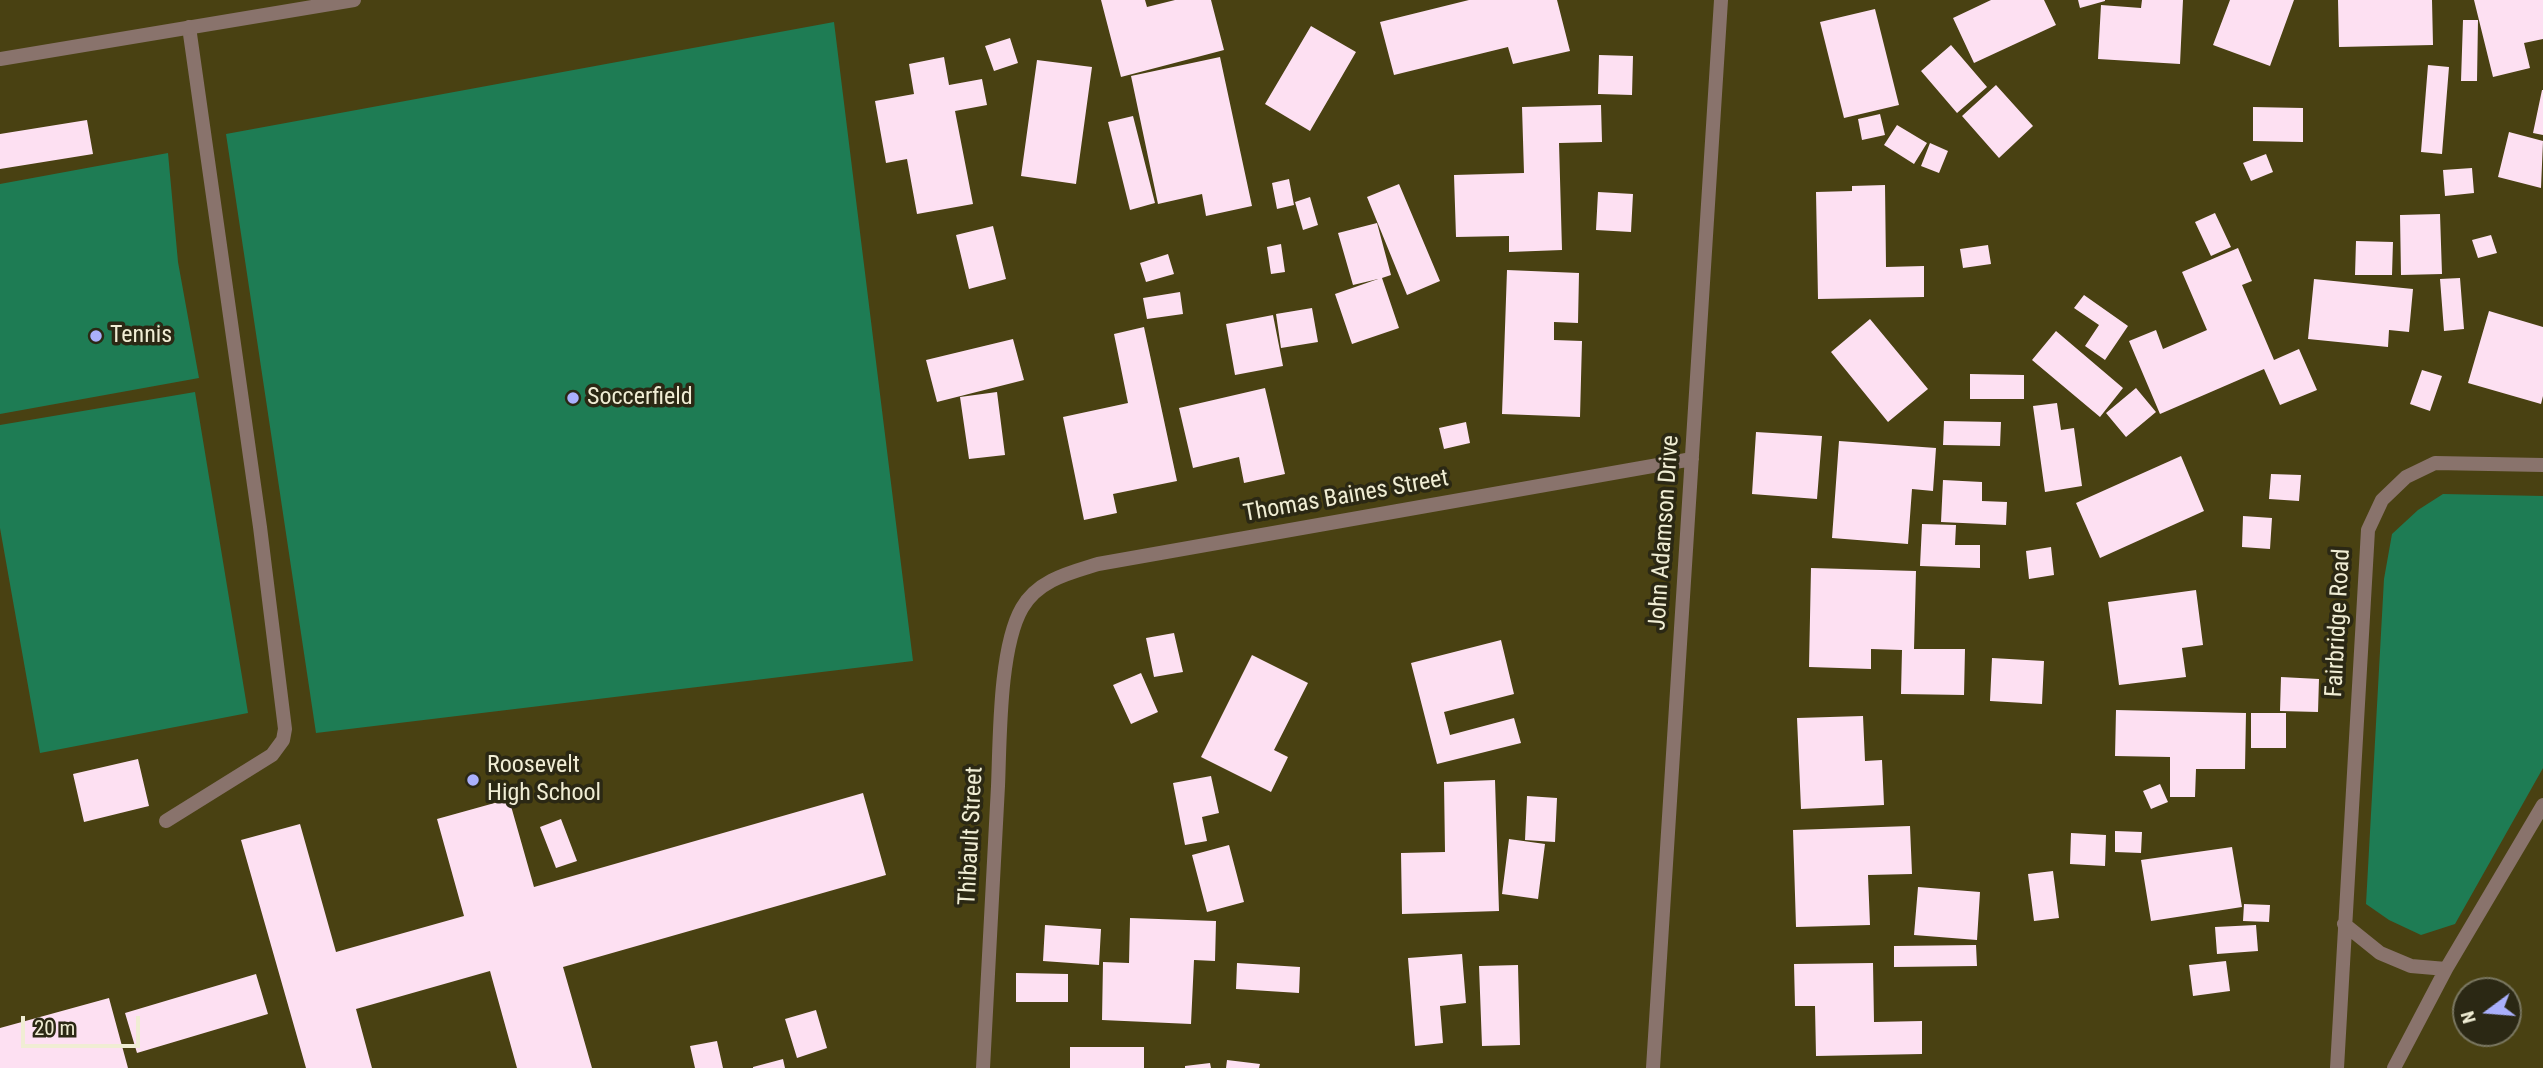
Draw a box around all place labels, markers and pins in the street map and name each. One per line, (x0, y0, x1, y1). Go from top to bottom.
place label: Tennis (110, 322, 172, 350)
marker: Tennis (88, 328, 104, 344)
place label: Soccerfield (587, 384, 693, 412)
marker: Soccerfield (565, 390, 581, 406)
place label: Roosevelt High School (487, 752, 601, 808)
marker: Roosevelt High School (465, 772, 481, 788)

